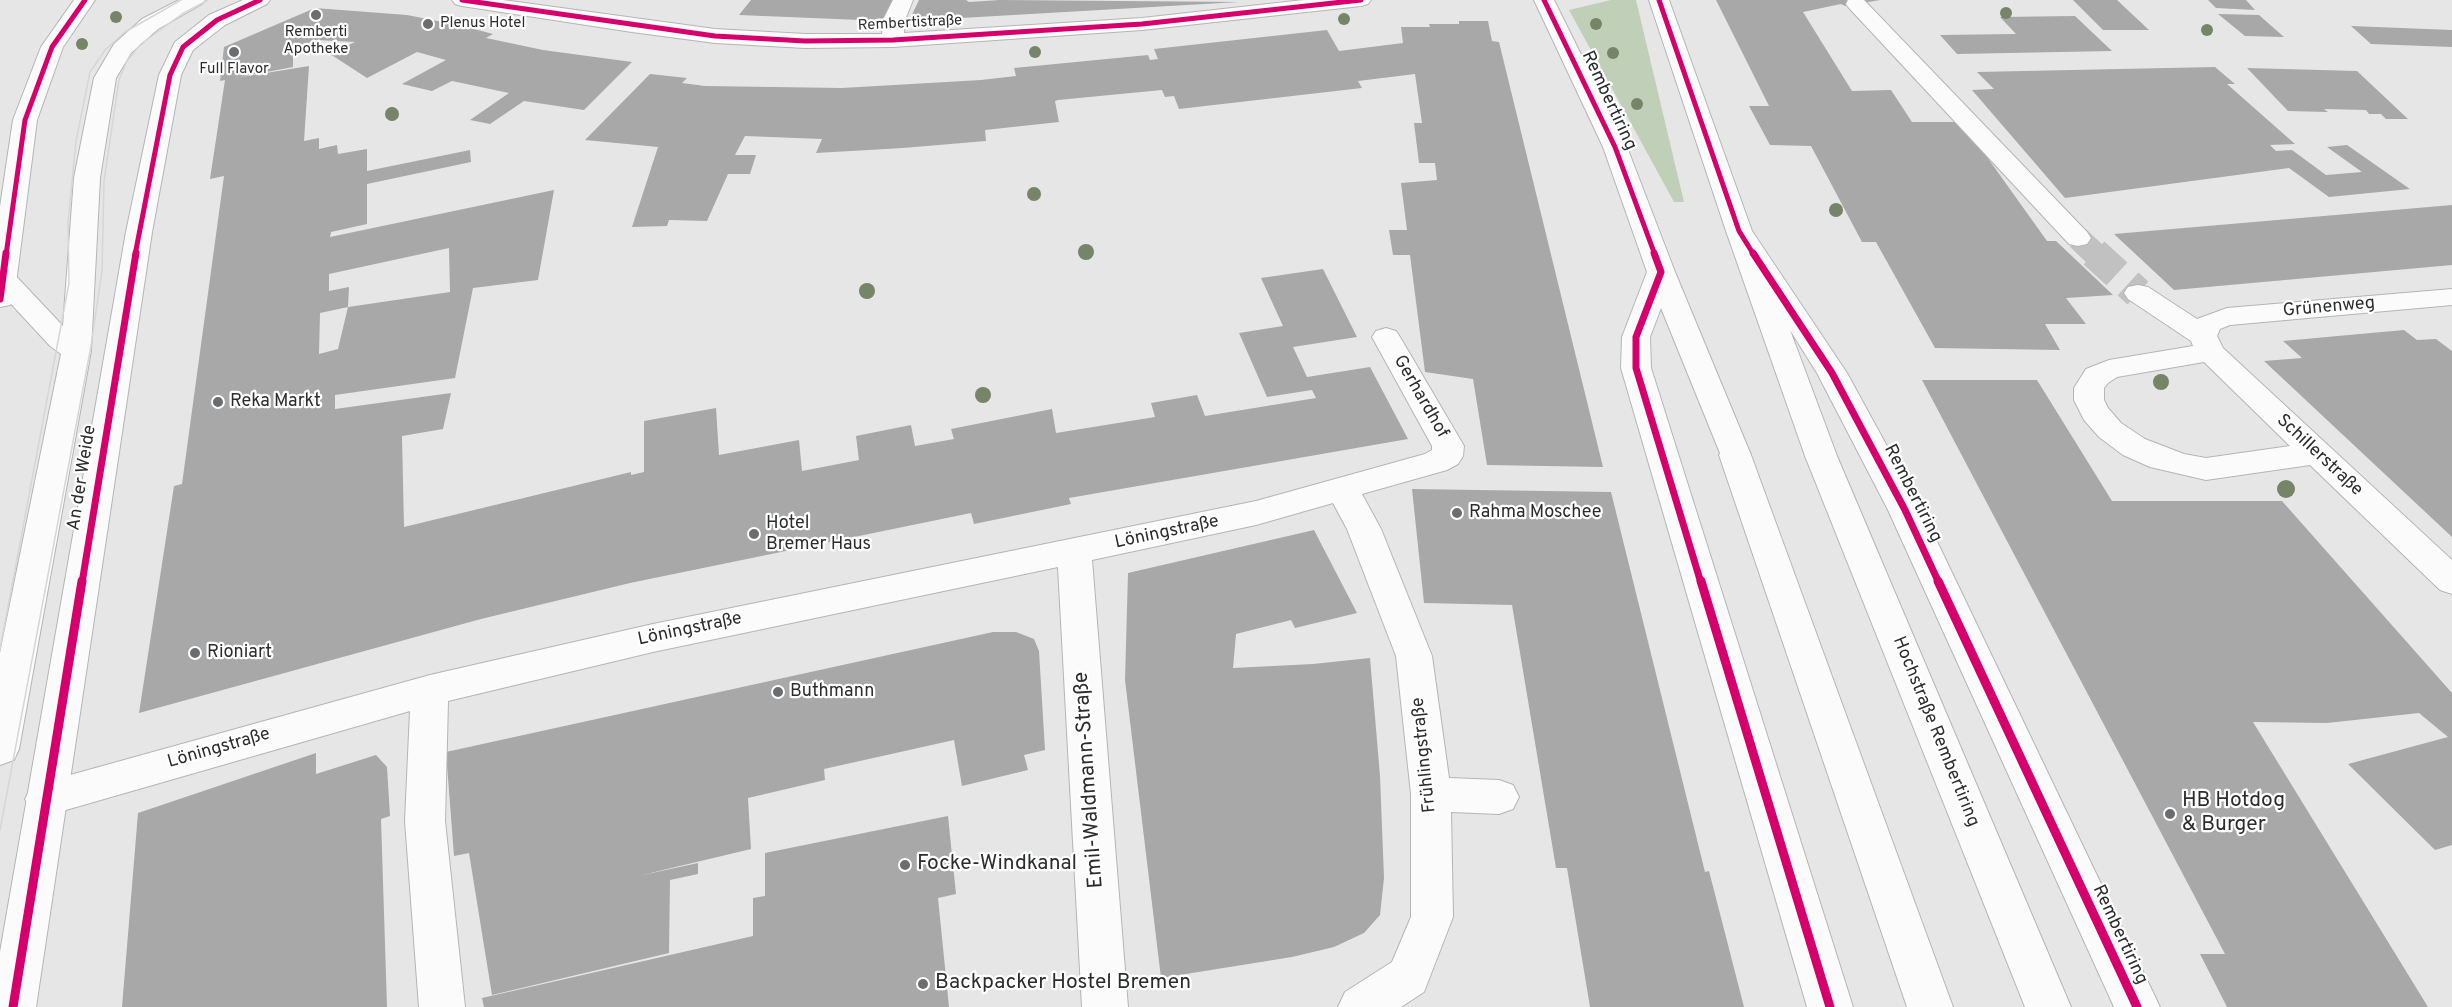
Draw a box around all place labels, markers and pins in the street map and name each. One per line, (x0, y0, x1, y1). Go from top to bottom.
marker: Remberti Apotheke (309, 8, 323, 22)
place label: Plenus Hotel (440, 15, 525, 33)
marker: Plenus Hotel (421, 17, 435, 31)
place label: Remberti Apotheke (284, 24, 348, 59)
marker: Full Flavor (227, 45, 241, 59)
place label: Full Flavor (199, 61, 269, 79)
place label: Reka Markt (230, 391, 321, 413)
marker: Reka Markt (211, 395, 225, 409)
place label: Rahma Moschee (1469, 502, 1601, 524)
marker: Rahma Moschee (1450, 506, 1464, 520)
place label: Hotel Bremer Haus (766, 513, 871, 556)
marker: Hotel Bremer Haus (747, 527, 761, 541)
place label: Rioniart (207, 642, 272, 664)
marker: Rioniart (188, 646, 202, 660)
place label: Buthmann (790, 681, 874, 703)
marker: Buthmann (771, 685, 785, 699)
place label: HB Hotdog & Burger (2182, 789, 2285, 839)
marker: HB Hotdog & Burger (2163, 807, 2177, 821)
place label: Focke-Windkanal (917, 852, 1077, 878)
marker: Focke-Windkanal (898, 858, 912, 872)
place label: Backpacker Hostel Bremen (935, 971, 1191, 997)
marker: Backpacker Hostel Bremen (916, 977, 930, 991)

